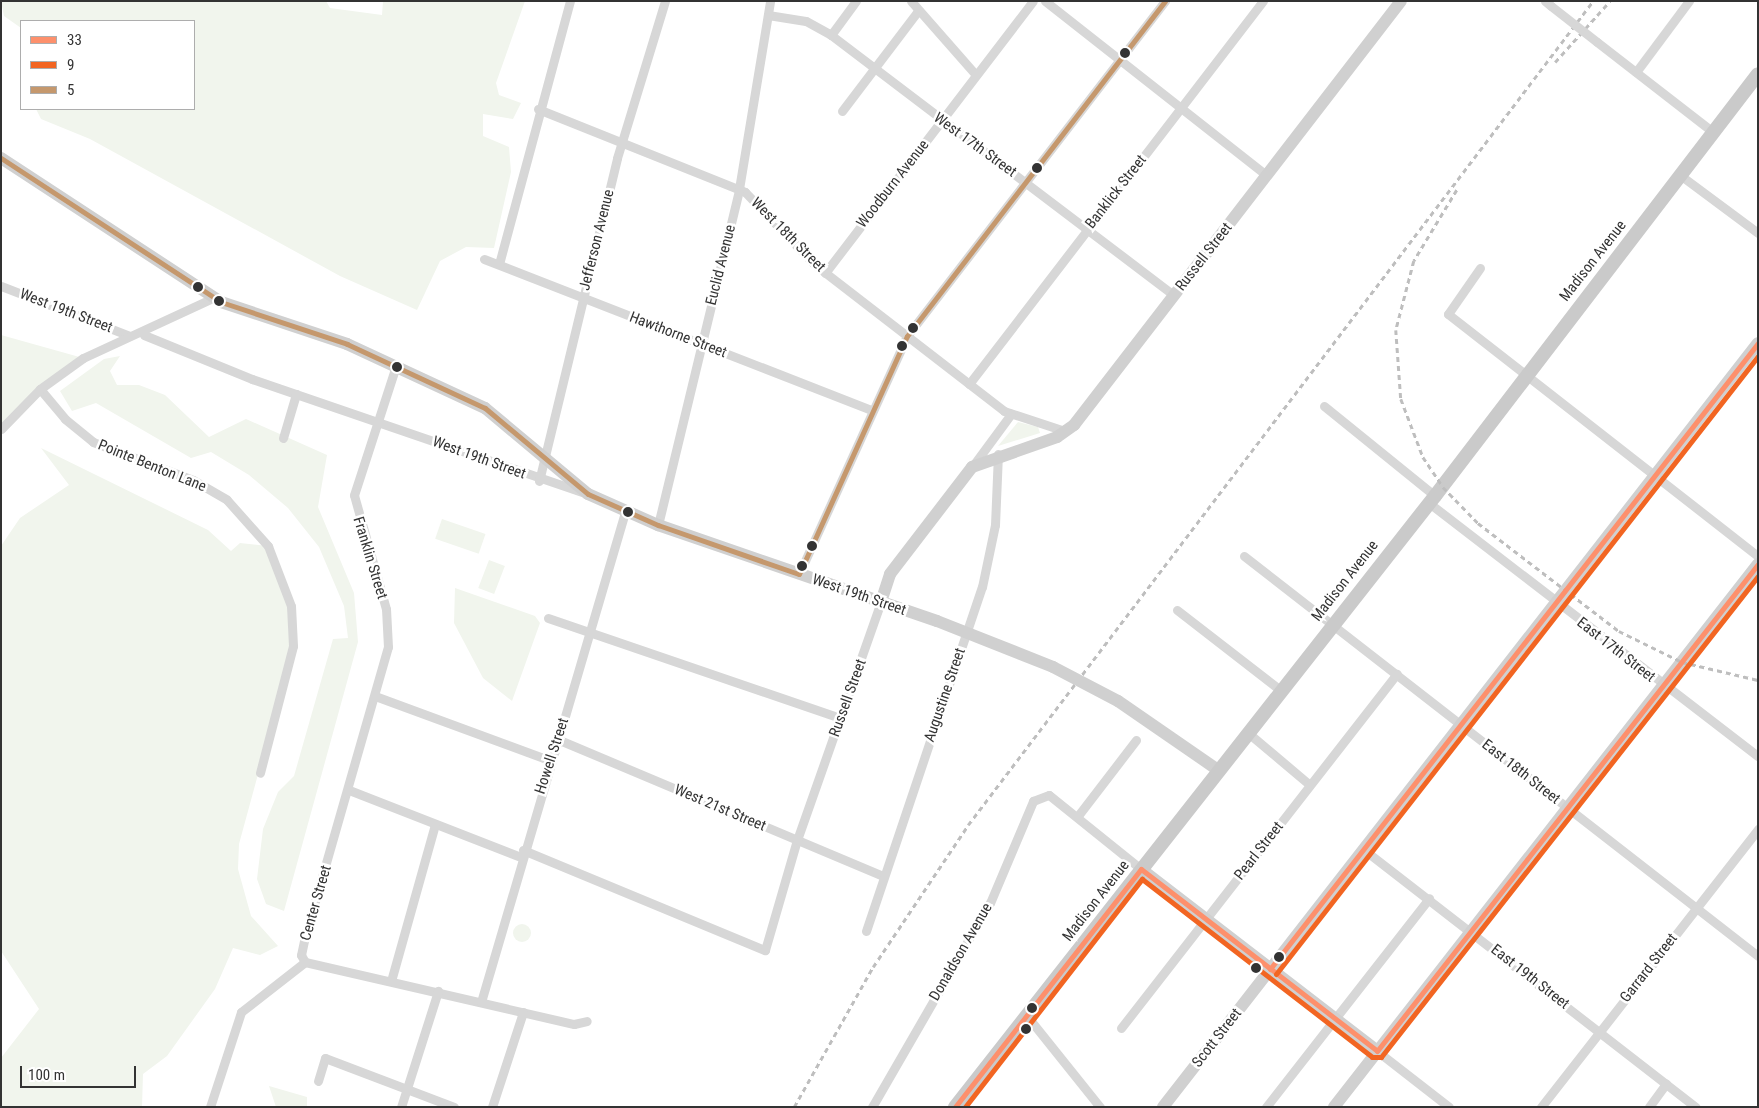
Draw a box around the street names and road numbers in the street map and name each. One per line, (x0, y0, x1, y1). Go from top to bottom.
street label: West 17th Street (930, 109, 1020, 181)
street label: Woodburn Avenue (853, 136, 933, 232)
street label: Banklick Street (1082, 152, 1150, 232)
street label: Jefferson Avenue (576, 188, 618, 292)
street label: West 18th Street (747, 194, 829, 276)
street label: Madison Avenue (1556, 217, 1630, 305)
street label: Russell Street (1172, 219, 1236, 295)
street label: Euclid Avenue (702, 223, 740, 307)
street label: West 19th Street (17, 285, 115, 337)
street label: Hawthorne Street (627, 308, 729, 362)
street label: West 19th Street (430, 433, 528, 483)
street label: Pointe Benton Lane (95, 436, 209, 496)
street label: Franklin Street (349, 515, 391, 601)
street label: Madison Avenue (1308, 537, 1382, 625)
street label: West 19th Street (810, 571, 908, 619)
street label: East 17th Street (1573, 614, 1659, 686)
street label: Augustine Street (921, 646, 969, 744)
street label: Russell Street (826, 657, 870, 739)
street label: Howell Street (531, 716, 573, 796)
street label: East 18th Street (1478, 736, 1564, 808)
street label: West 21st Street (672, 781, 768, 835)
street label: Pearl Street (1231, 818, 1287, 884)
street label: Madison Avenue (1059, 857, 1133, 945)
street label: Center Street (297, 863, 335, 943)
street label: Donaldson Avenue (926, 900, 996, 1004)
street label: Garrard Street (1616, 930, 1682, 1006)
street label: East 19th Street (1487, 941, 1573, 1013)
street label: Scott Street (1188, 1005, 1246, 1071)

